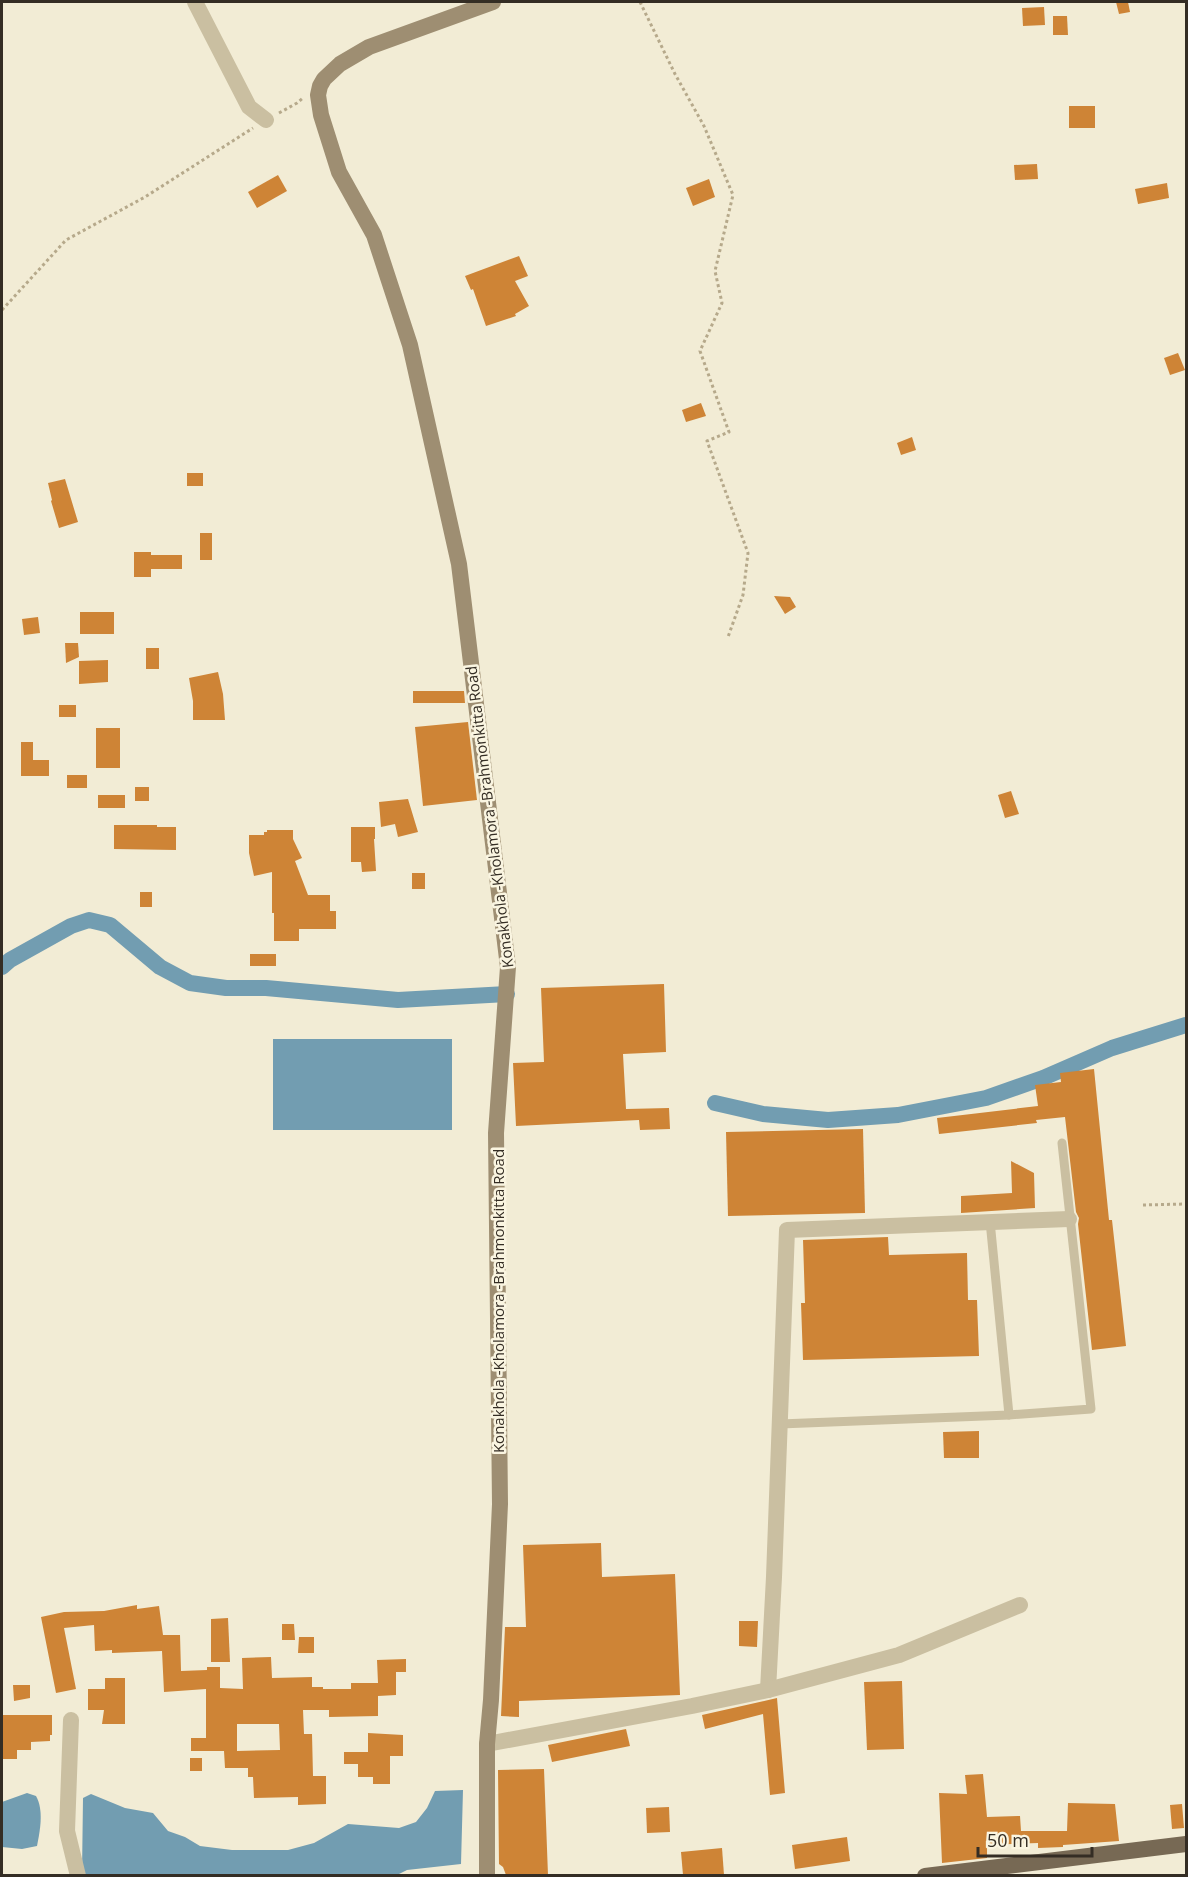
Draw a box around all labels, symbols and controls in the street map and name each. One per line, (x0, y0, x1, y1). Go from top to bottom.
street label: Konakhola -Kholamora -Brahmonkitta Road (461, 665, 517, 969)
street label: Konakhola -Kholamora -Brahmonkitta Road (488, 1149, 508, 1453)
scale bar (978, 1820, 1092, 1858)
text: 50 m (987, 1828, 1029, 1852)

